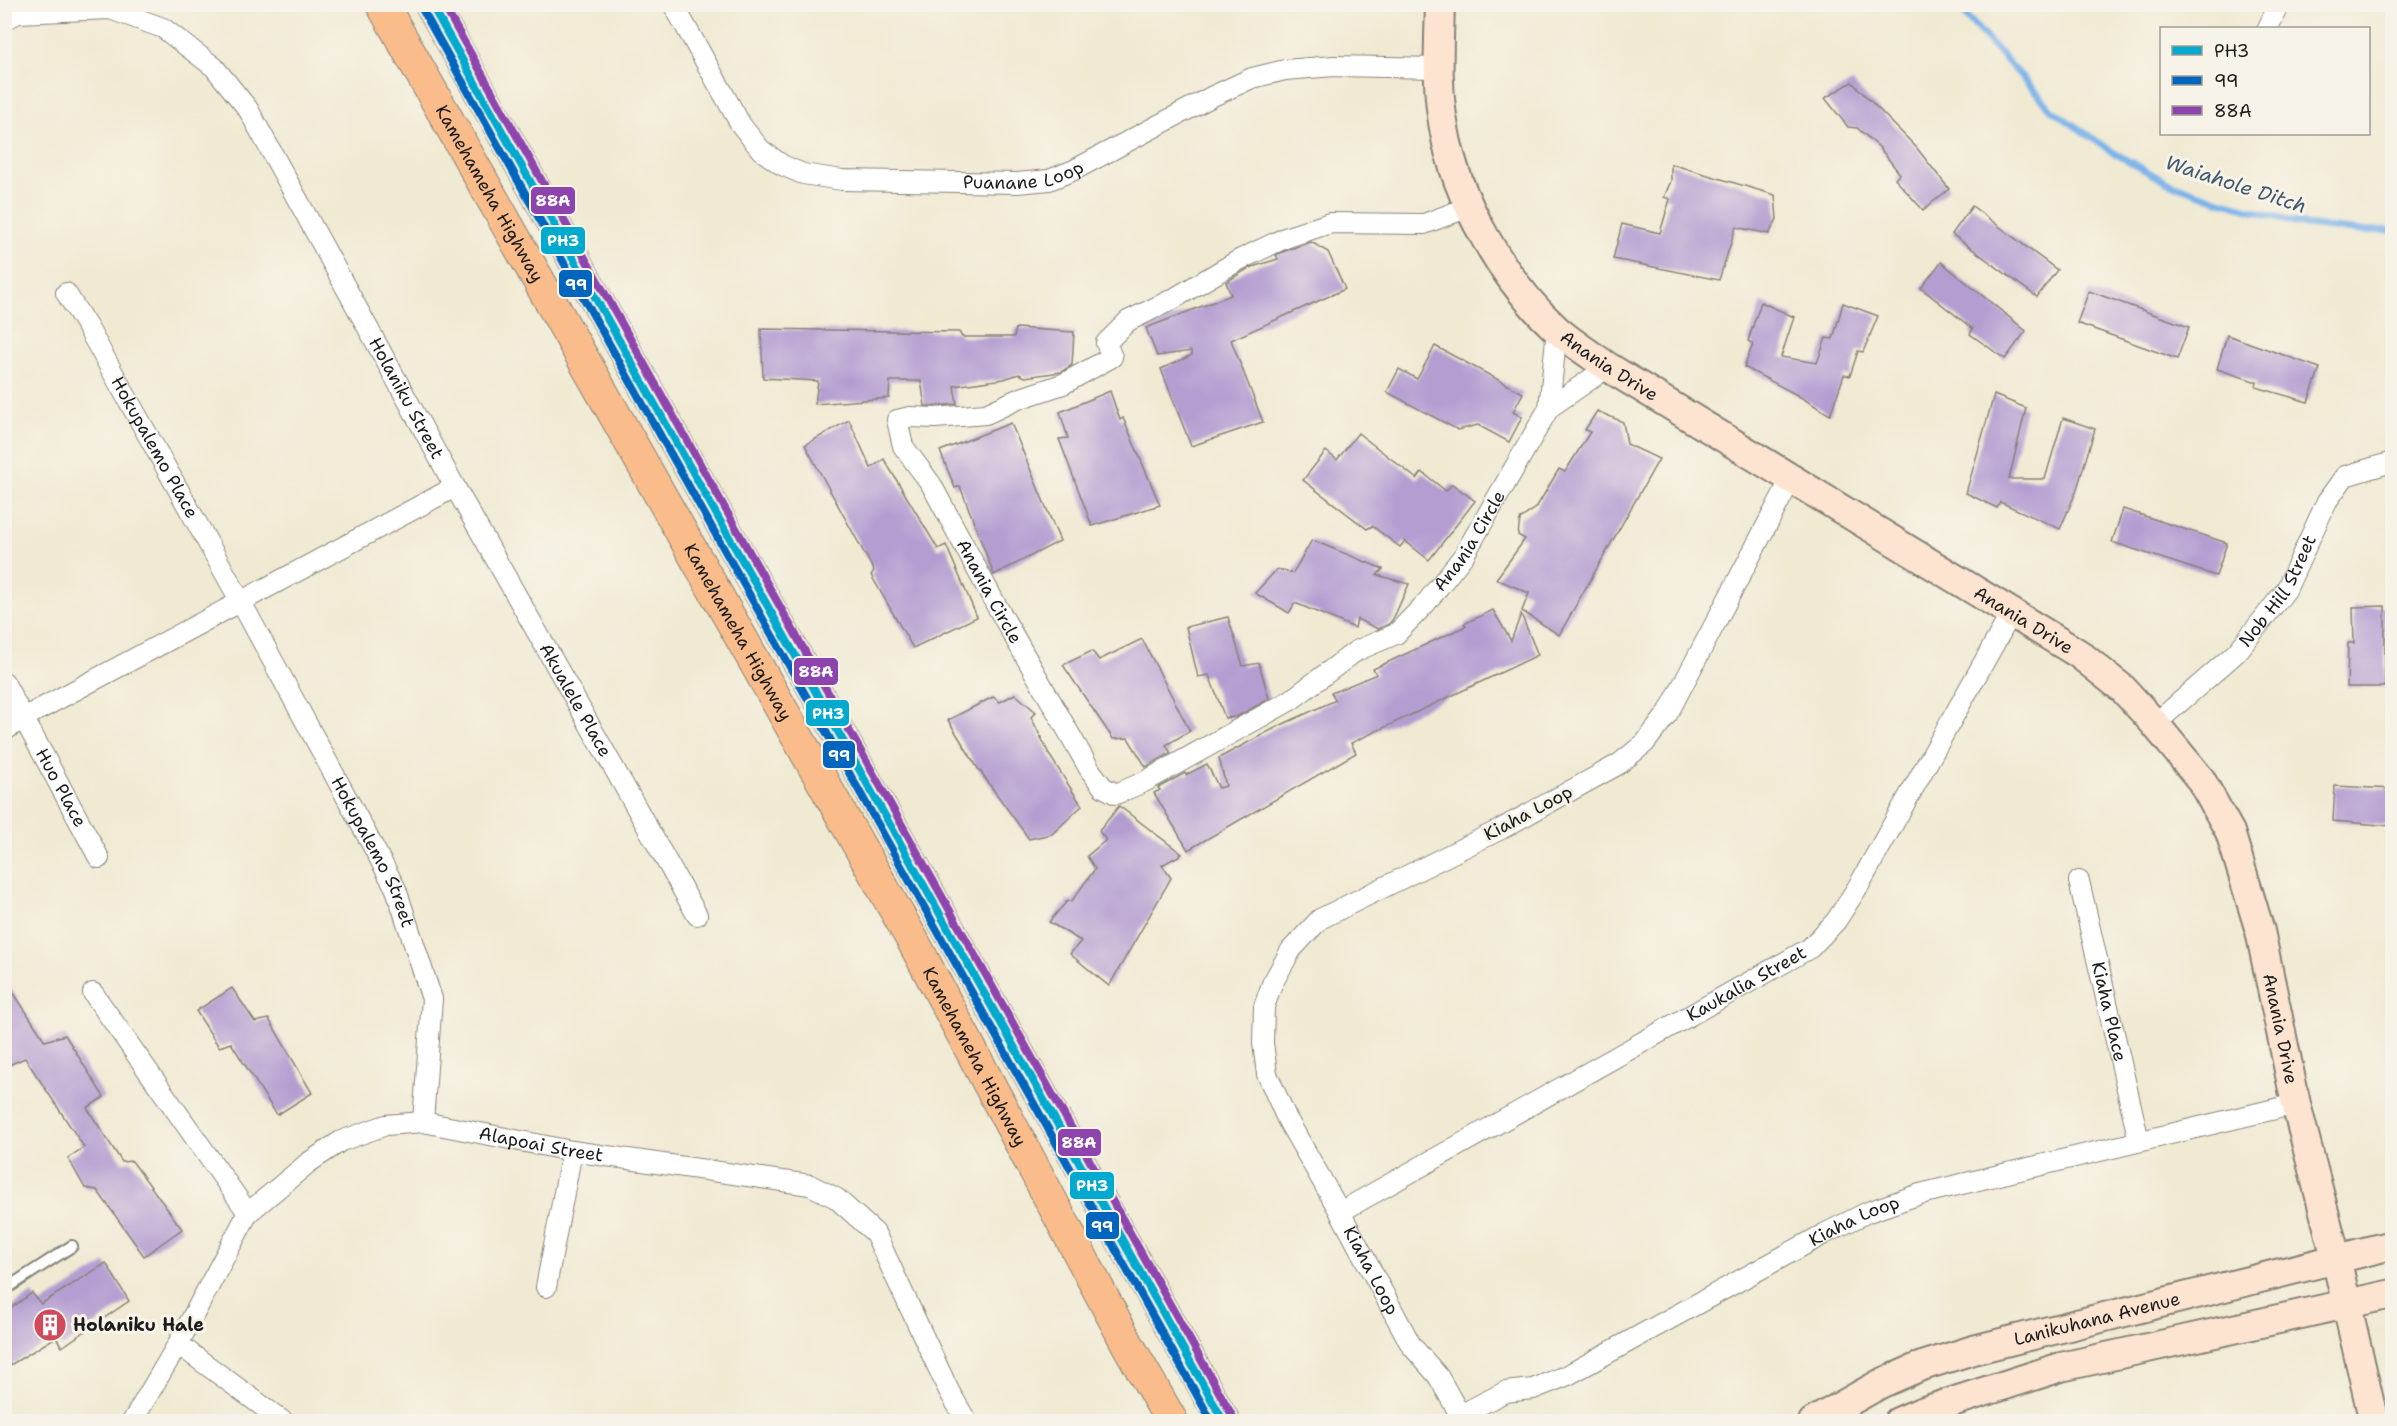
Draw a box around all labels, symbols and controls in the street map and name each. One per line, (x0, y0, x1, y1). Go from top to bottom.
legend (2160, 27, 2370, 135)
text: PH3 (2214, 39, 2249, 63)
text: 99 (2214, 69, 2238, 93)
text: 88A (2214, 99, 2252, 123)
street label: Kamehameha Highway (430, 101, 549, 287)
water label: Waiahole Ditch (2162, 149, 2310, 219)
street label: Puanane Loop (963, 155, 1088, 195)
line badge: 88A (530, 186, 576, 215)
text: 88A (536, 190, 570, 211)
line badge: PH3 (540, 226, 586, 255)
text: PH3 (547, 230, 579, 251)
line badge: 99 (558, 269, 593, 298)
text: 99 (565, 274, 587, 295)
street label: Anania Drive (1555, 325, 1663, 407)
street label: Holaniku Street (363, 333, 449, 463)
street label: Hokupalemo Place (105, 372, 204, 523)
street label: Anania Circle (1428, 486, 1511, 596)
street label: Nob Hill Street (2233, 531, 2322, 652)
street label: Anania Circle (951, 535, 1028, 648)
street label: Kamehameha Highway (678, 539, 798, 725)
street label: Anania Drive (1969, 581, 2078, 660)
street label: Akualele Place (534, 639, 617, 761)
line badge: 88A (793, 657, 839, 686)
text: 88A (799, 661, 833, 682)
line badge: PH3 (805, 699, 850, 727)
text: PH3 (812, 703, 844, 724)
line badge: 99 (822, 740, 856, 769)
street label: Huo Place (30, 744, 92, 831)
text: 99 (828, 745, 850, 766)
street label: Hokupalemo Street (325, 772, 420, 931)
street label: Kiaha Loop (1479, 780, 1577, 846)
street label: Kaukalia Street (1682, 941, 1811, 1027)
street label: Kiaha Place (2086, 959, 2132, 1064)
street label: Kamehameha Highway (917, 963, 1032, 1151)
street label: Anania Drive (2257, 971, 2304, 1086)
street label: Alapoai Street (477, 1121, 605, 1167)
line badge: 88A (1057, 1128, 1102, 1157)
text: 88A (1062, 1132, 1096, 1153)
line badge: PH3 (1069, 1171, 1115, 1200)
text: PH3 (1076, 1175, 1108, 1196)
street label: Kiaha Loop (1805, 1190, 1902, 1252)
line badge: 99 (1085, 1211, 1120, 1240)
text: 99 (1091, 1216, 1113, 1237)
street label: Kiaha Loop (1338, 1222, 1405, 1319)
street label: Lanikuhana Avenue (2011, 1287, 2183, 1351)
building icon: Holaniku Hale (32, 1307, 68, 1343)
place label: Holaniku Hale (73, 1313, 204, 1337)

